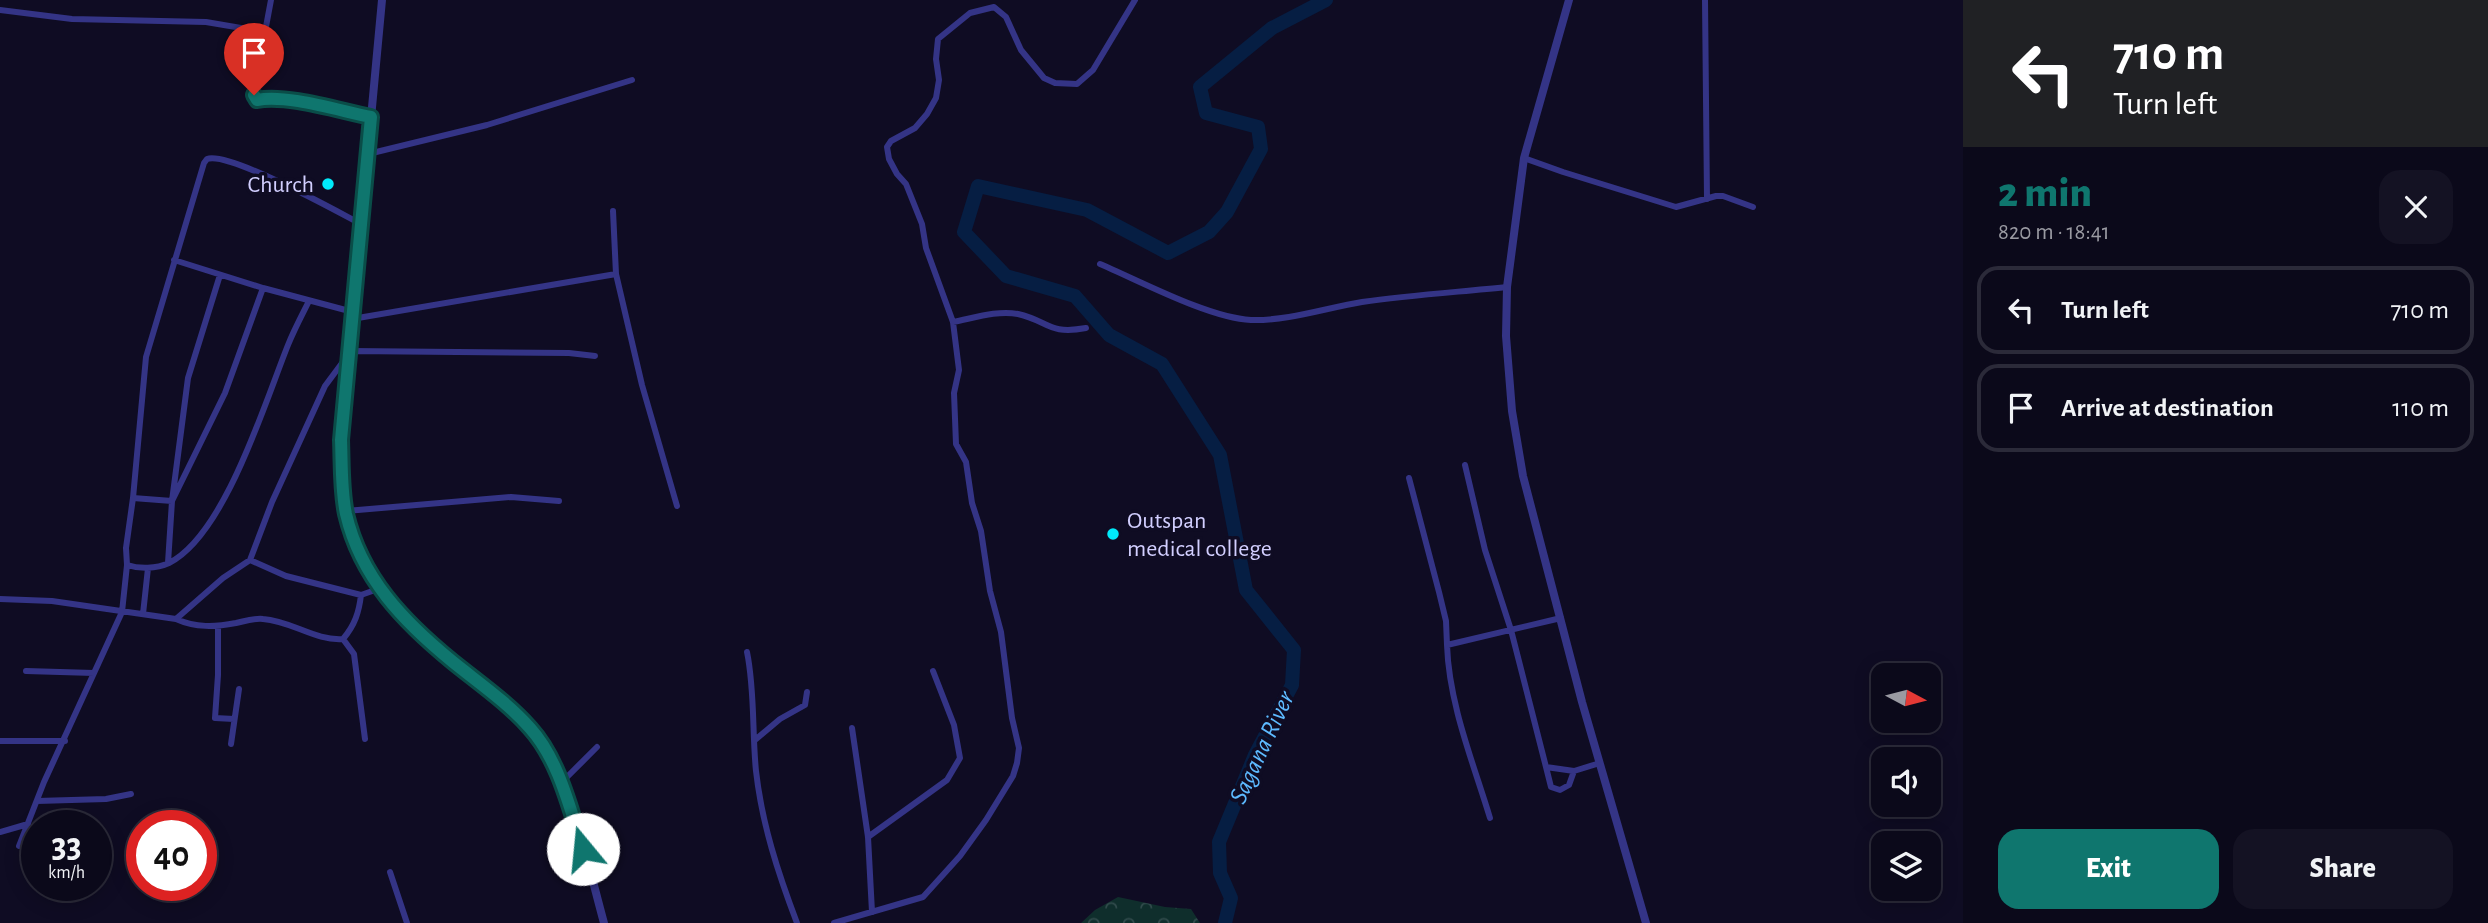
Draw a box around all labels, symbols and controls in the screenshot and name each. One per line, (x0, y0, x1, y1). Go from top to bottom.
pin (224, 23, 284, 95)
icon: left (1998, 28, 2089, 119)
text: 710 m (2113, 30, 2224, 79)
icon: arrive (235, 34, 273, 72)
text: Turn left (2113, 88, 2217, 120)
button: close (2379, 170, 2453, 244)
text: 2 min (1998, 172, 2092, 214)
place label: Church (248, 173, 314, 197)
marker: Church (320, 176, 336, 192)
text: 820 m · 18:41 (1998, 221, 2110, 244)
icon: left (2002, 291, 2040, 329)
text: Turn left (2061, 297, 2149, 323)
text: 710 m (2390, 297, 2449, 323)
icon: arrive (2002, 389, 2040, 427)
text: Arrive at destination (2061, 395, 2274, 421)
text: 110 m (2392, 395, 2449, 421)
place label: Outspan medical college (1127, 509, 1272, 561)
marker: Outspan medical college (1105, 526, 1121, 542)
north arrow (1871, 663, 1941, 733)
map controls (1871, 663, 1941, 901)
water label: Sagana River (1225, 686, 1300, 808)
button: sound (1871, 747, 1941, 817)
speed limit sign: 40 (126, 810, 217, 901)
position arrow (546, 812, 620, 886)
text: 33 (51, 829, 82, 864)
button: Exit (1998, 829, 2219, 909)
button: Share (2233, 829, 2453, 909)
button: layers (1871, 831, 1941, 901)
text: km/h (48, 864, 85, 882)

